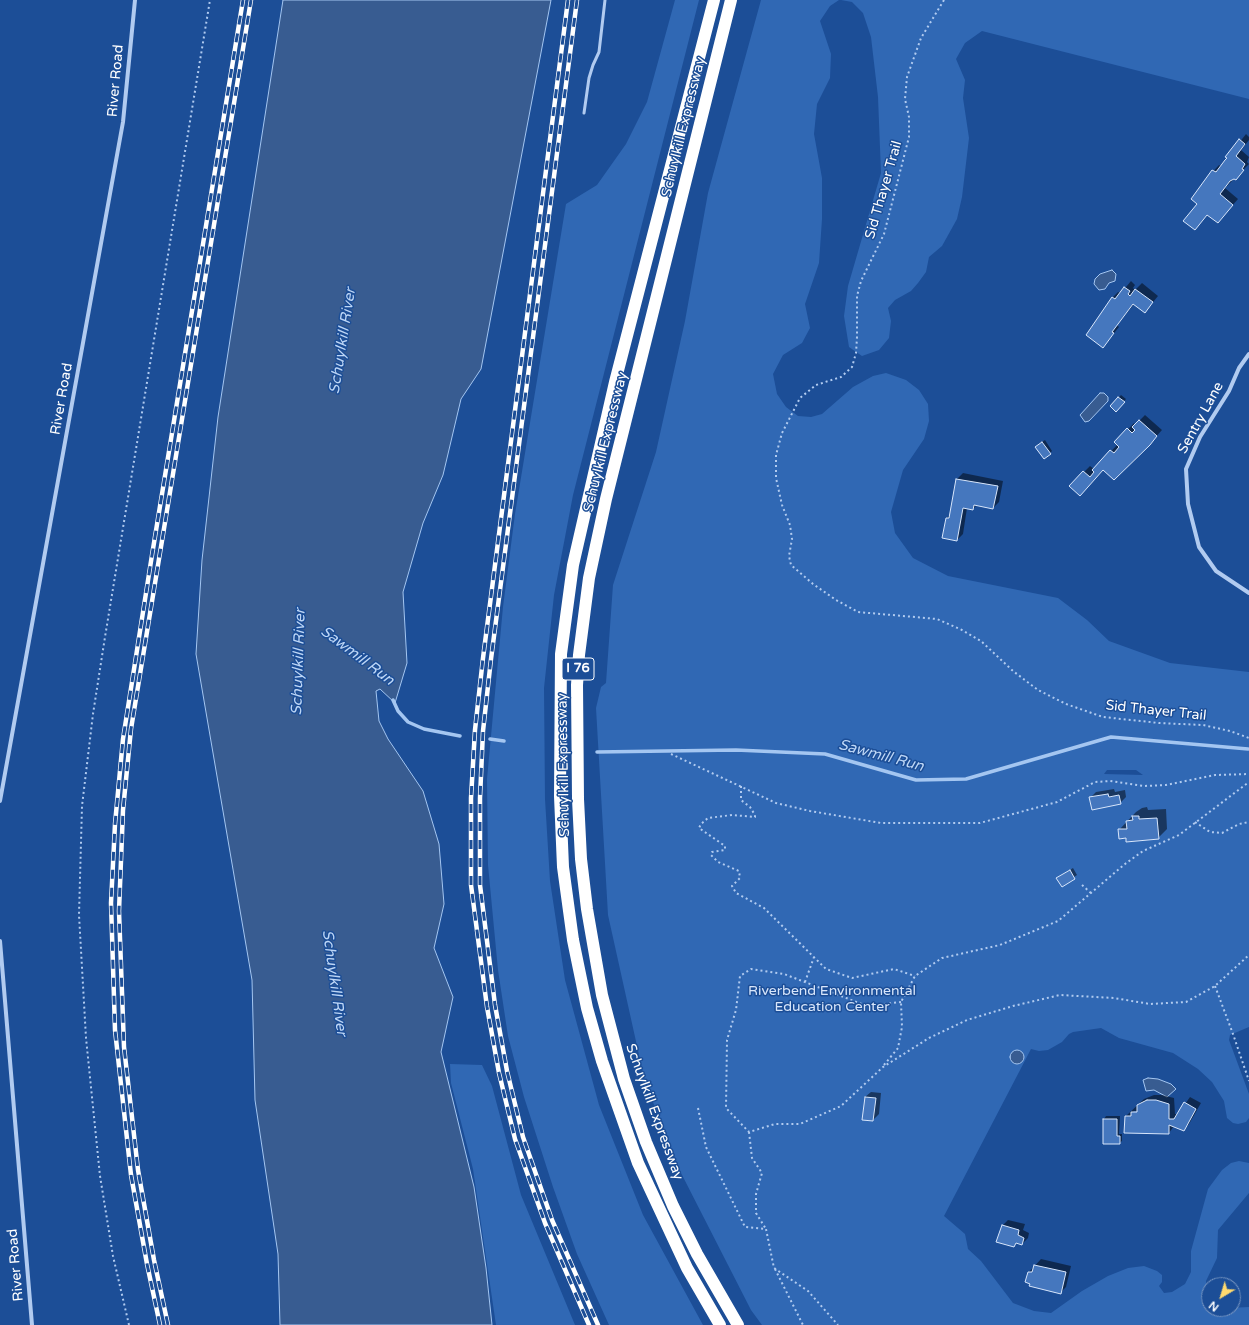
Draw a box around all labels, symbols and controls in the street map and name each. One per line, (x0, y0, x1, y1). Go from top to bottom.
street label: River Road (104, 44, 128, 118)
street label: Schuylkill Expressway (658, 55, 710, 199)
street label: Sid Thayer Trail (862, 139, 906, 241)
water label: Schuylkill River (326, 287, 360, 395)
street label: River Road (47, 362, 77, 436)
street label: Schuylkill Expressway (580, 370, 632, 514)
street label: Sentry Lane (1174, 379, 1228, 457)
water label: Schuylkill River (288, 608, 310, 716)
water label: Sawmill Run (317, 623, 397, 689)
road number: I 76 (562, 658, 594, 680)
street label: Schuylkill Expressway (554, 693, 574, 837)
street label: Sid Thayer Trail (1105, 697, 1207, 725)
water label: Sawmill Run (837, 736, 925, 776)
water label: Schuylkill River (318, 929, 350, 1037)
park label: Riverbend Environmental Education Center (748, 983, 916, 1016)
street label: Schuylkill Expressway (622, 1042, 686, 1182)
street label: River Road (4, 1228, 28, 1302)
north arrow (1201, 1277, 1241, 1317)
text: N (1206, 1298, 1221, 1314)

